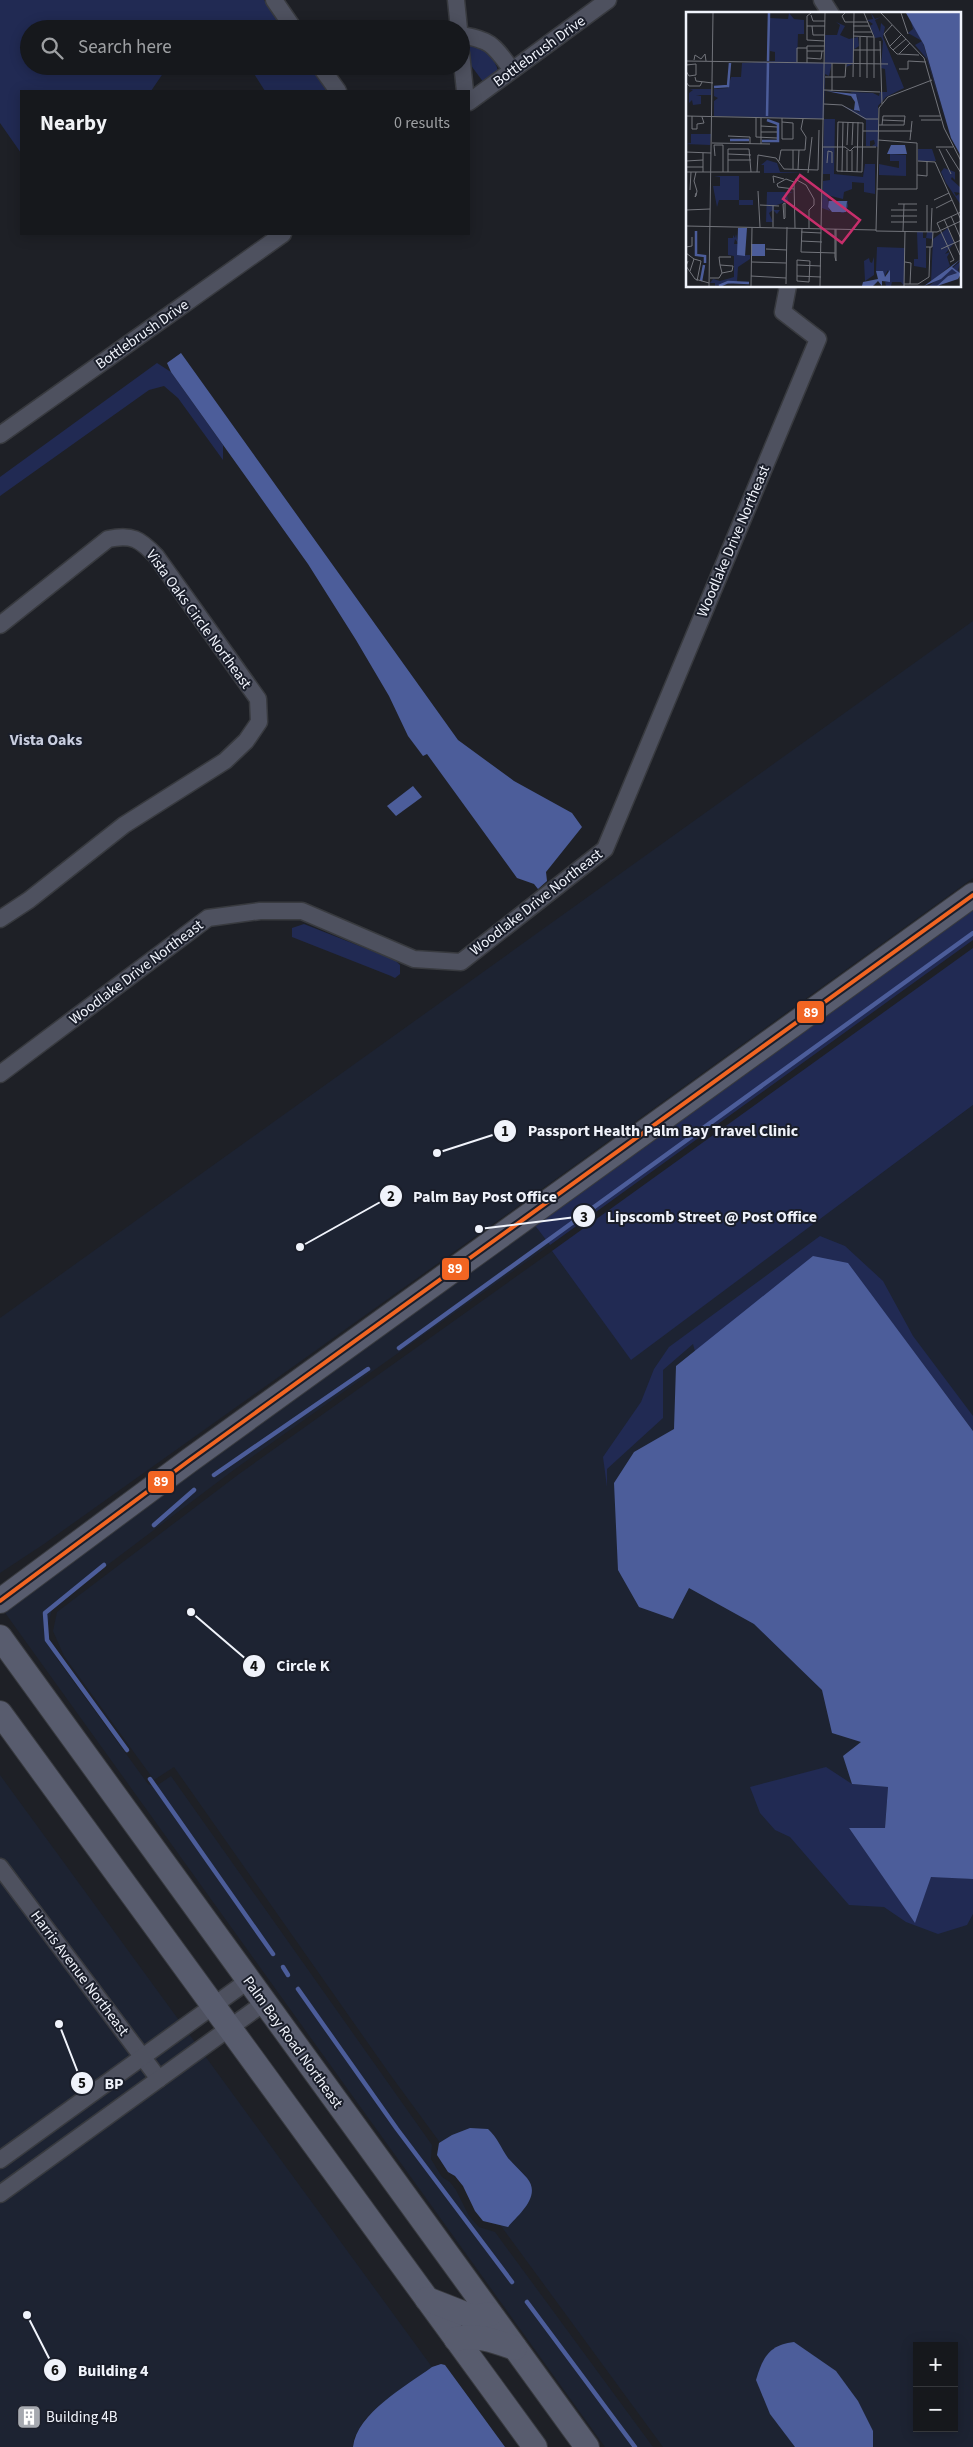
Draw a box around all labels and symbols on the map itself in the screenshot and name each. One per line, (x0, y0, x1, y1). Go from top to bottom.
street label: Bottlebrush Drive (489, 11, 590, 92)
inset map (686, 12, 960, 288)
street label: Bottlebrush Drive (91, 294, 193, 374)
street label: Woodlake Drive Northeast (692, 462, 775, 620)
street label: Vista Oaks Circle Northeast (141, 545, 256, 693)
district label: Vista Oaks (9, 729, 82, 751)
street label: Woodlake Drive Northeast (466, 844, 607, 961)
street label: Woodlake Drive Northeast (65, 915, 208, 1030)
line badge: 89 (796, 1000, 825, 1024)
text: 89 (804, 1003, 818, 1023)
callout: Passport Health Palm Bay Travel Clinic (493, 1115, 808, 1146)
text: Passport Health Palm Bay Travel Clinic (528, 1120, 799, 1142)
text: 1 (501, 1121, 509, 1142)
callout: Palm Bay Post Office (378, 1181, 567, 1212)
text: 2 (387, 1186, 395, 1207)
text: Palm Bay Post Office (413, 1186, 557, 1208)
callout: Lipscomb Street @ Post Office (571, 1201, 827, 1232)
text: Lipscomb Street @ Post Office (607, 1206, 817, 1228)
text: 3 (580, 1207, 588, 1228)
line badge: 89 (441, 1257, 470, 1281)
text: 89 (448, 1259, 462, 1279)
line badge: 89 (147, 1470, 175, 1494)
text: 89 (154, 1472, 168, 1492)
callout: Circle K (241, 1650, 340, 1681)
text: Circle K (276, 1655, 330, 1677)
text: 4 (250, 1656, 258, 1677)
street label: Harris Avenue Northeast (25, 1906, 134, 2040)
street label: Palm Bay Road Northeast (238, 1972, 348, 2113)
callout: BP (69, 2068, 133, 2099)
text: 5 (78, 2073, 86, 2094)
text: BP (104, 2073, 124, 2095)
callout: Building 4 (43, 2354, 158, 2385)
text: 6 (51, 2360, 59, 2381)
text: Building 4 (78, 2360, 149, 2382)
building icon: Building 4B (16, 2404, 42, 2430)
place label: Building 4B (46, 2407, 118, 2428)

